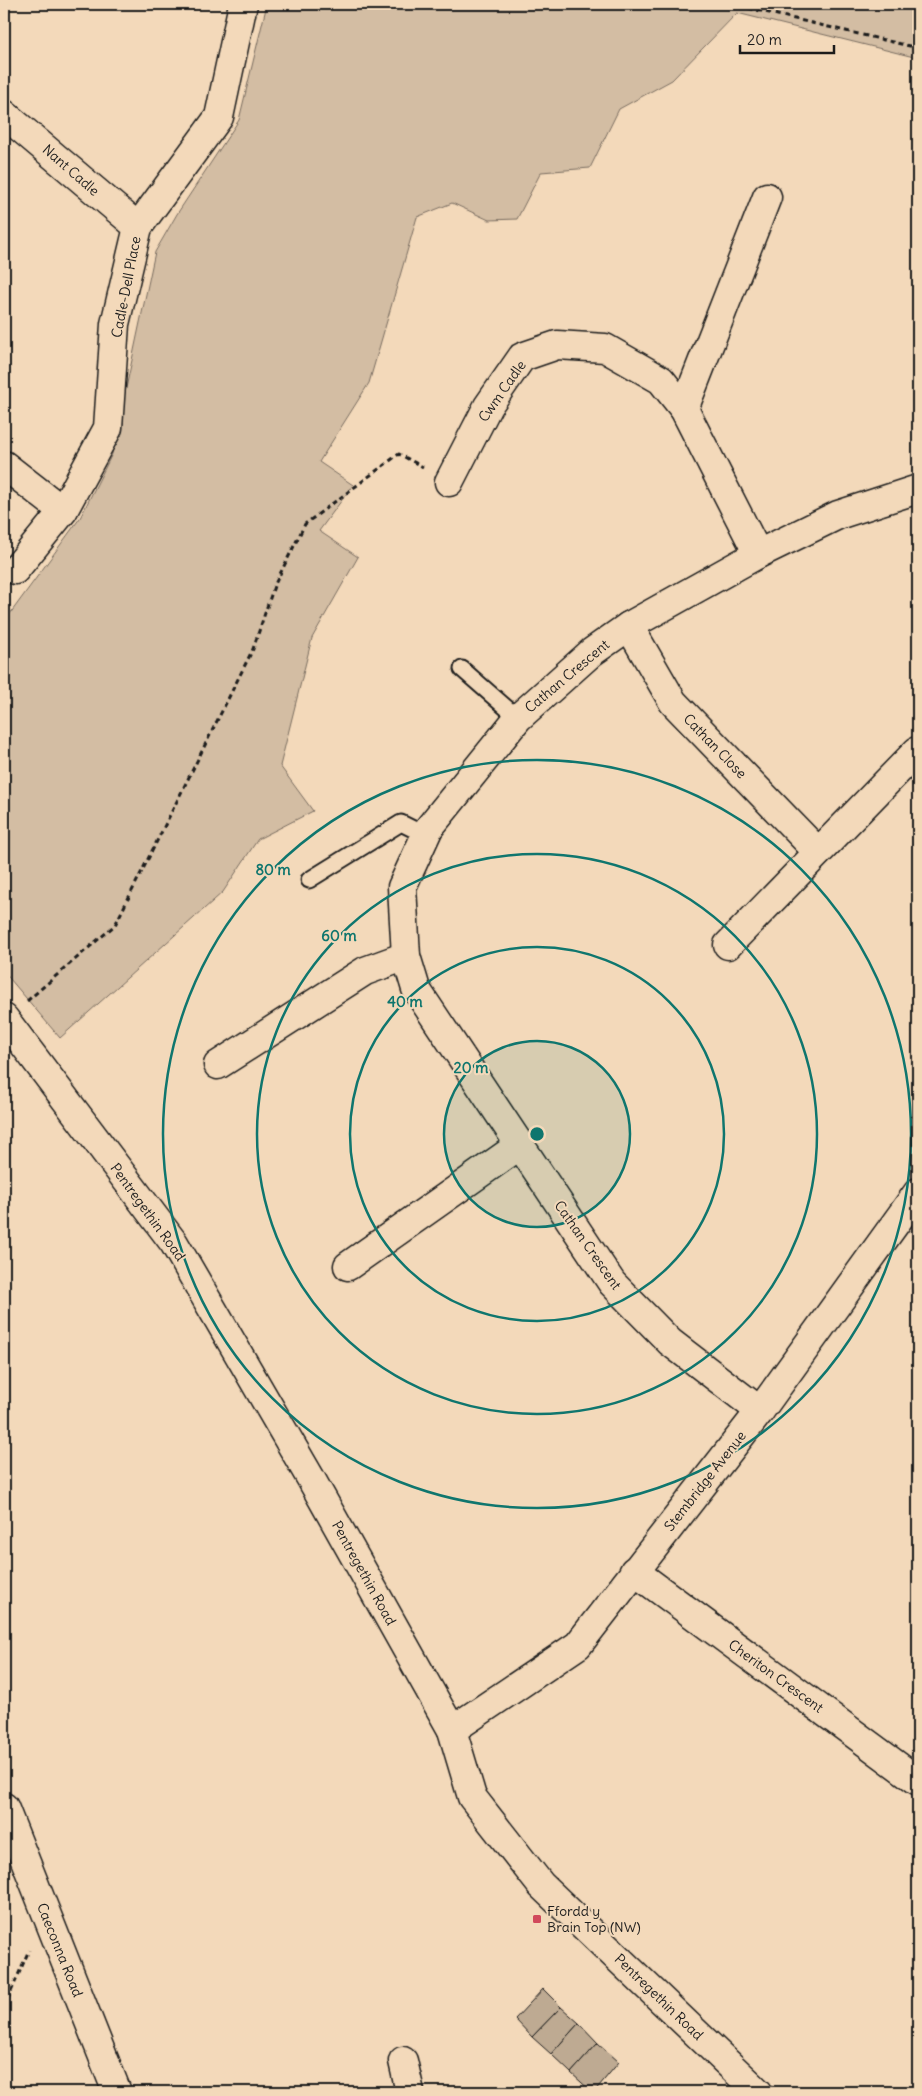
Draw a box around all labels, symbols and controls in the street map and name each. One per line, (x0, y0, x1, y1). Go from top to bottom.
scale bar (740, 22, 833, 54)
text: 20 m (747, 30, 782, 49)
street label: Nant Cadle (39, 140, 103, 200)
street label: Cadle-Dell Place (107, 235, 145, 339)
street label: Cwm Cadle (474, 357, 530, 425)
street label: Cathan Crescent (521, 635, 613, 717)
street label: Cathan Close (680, 710, 750, 782)
text: 80 m (255, 860, 291, 879)
text: 60 m (321, 926, 357, 945)
text: 40 m (387, 992, 423, 1011)
text: 20 m (454, 1058, 488, 1077)
centre of rings (528, 1125, 546, 1143)
street label: Pentregethin Road (106, 1160, 190, 1264)
street label: Cathan Crescent (551, 1197, 626, 1293)
street label: Stembridge Avenue (660, 1427, 750, 1535)
street label: Pentregethin Road (328, 1518, 400, 1628)
street label: Cheriton Crescent (725, 1635, 827, 1717)
street label: Caeconna Road (33, 1900, 87, 2000)
place label: Ffordd y Brain Top (NW) (547, 1902, 641, 1936)
marker: Ffordd y Brain Top (NW) (531, 1913, 543, 1925)
street label: Pentregethin Road (611, 1950, 707, 2044)

